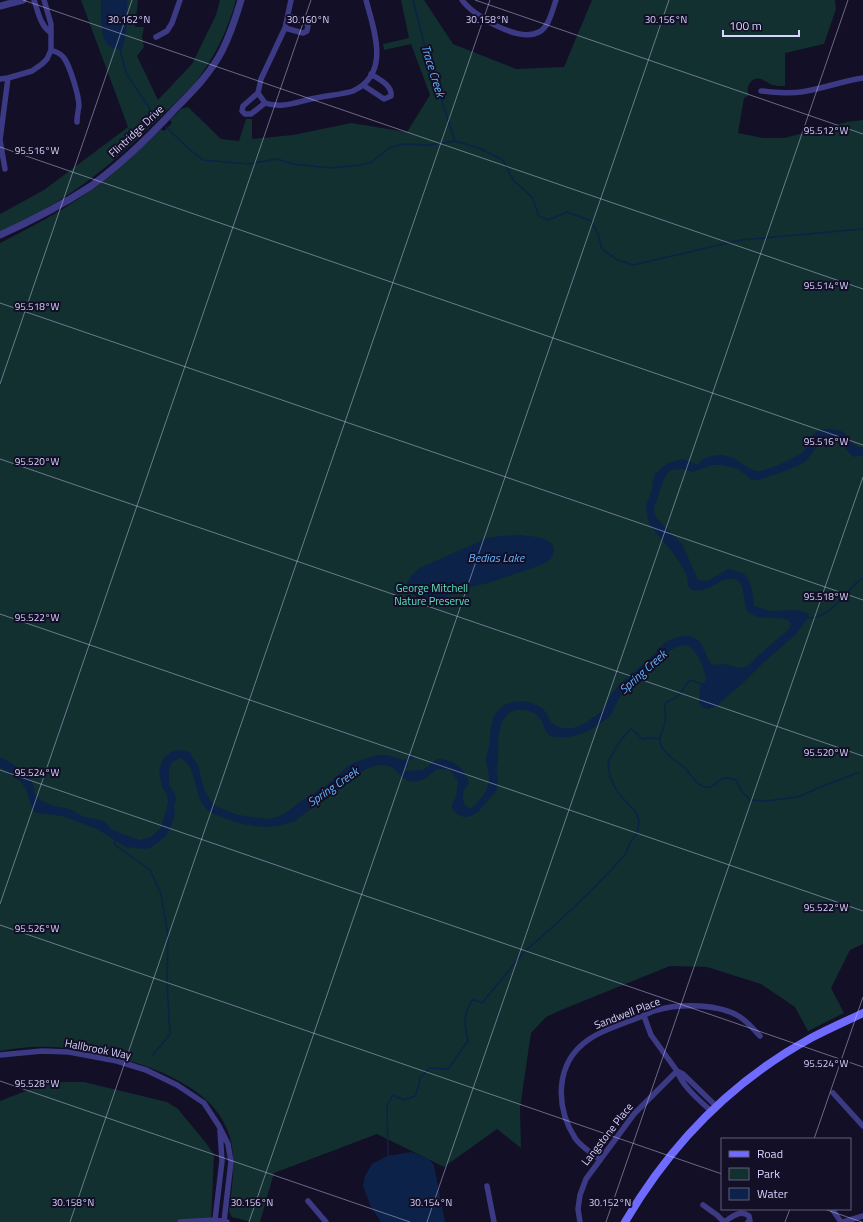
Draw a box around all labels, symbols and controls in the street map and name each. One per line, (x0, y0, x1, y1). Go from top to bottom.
text: 30.162°N (108, 12, 150, 27)
text: 30.160°N (287, 12, 329, 27)
text: 30.158°N (466, 12, 508, 27)
text: 30.156°N (645, 12, 687, 27)
scale bar (723, 12, 799, 38)
text: 100 m (729, 16, 762, 35)
water label: Trace Creek (417, 42, 451, 101)
street label: Flintridge Drive (105, 101, 167, 161)
text: 95.512°W (804, 123, 848, 138)
text: 95.516°W (15, 143, 59, 158)
text: 95.514°W (804, 278, 848, 293)
text: 95.518°W (15, 299, 59, 314)
text: 95.516°W (804, 434, 848, 449)
text: 95.520°W (15, 454, 59, 469)
water label: Bedias Lake (468, 548, 526, 567)
park label: George Mitchell Nature Preserve (394, 580, 470, 609)
text: 95.518°W (804, 589, 848, 604)
text: 95.522°W (15, 610, 59, 625)
water label: Spring Creek (615, 644, 672, 698)
text: 95.520°W (804, 745, 848, 760)
water label: Spring Creek (303, 761, 364, 811)
text: 95.524°W (15, 765, 59, 780)
text: 95.522°W (804, 900, 848, 915)
text: 95.526°W (15, 921, 59, 936)
street label: Sandwell Place (592, 993, 663, 1033)
street label: Hallbrook Way (64, 1035, 133, 1063)
text: 95.524°W (804, 1056, 848, 1071)
text: 95.528°W (15, 1076, 59, 1091)
street label: Langstone Place (577, 1099, 637, 1169)
legend (721, 1138, 851, 1210)
text: Road (757, 1144, 783, 1163)
text: Park (757, 1164, 780, 1183)
text: Water (757, 1184, 788, 1203)
text: 30.158°N (52, 1195, 94, 1210)
text: 30.156°N (231, 1195, 273, 1210)
text: 30.154°N (410, 1195, 452, 1210)
text: 30.152°N (589, 1195, 631, 1210)

